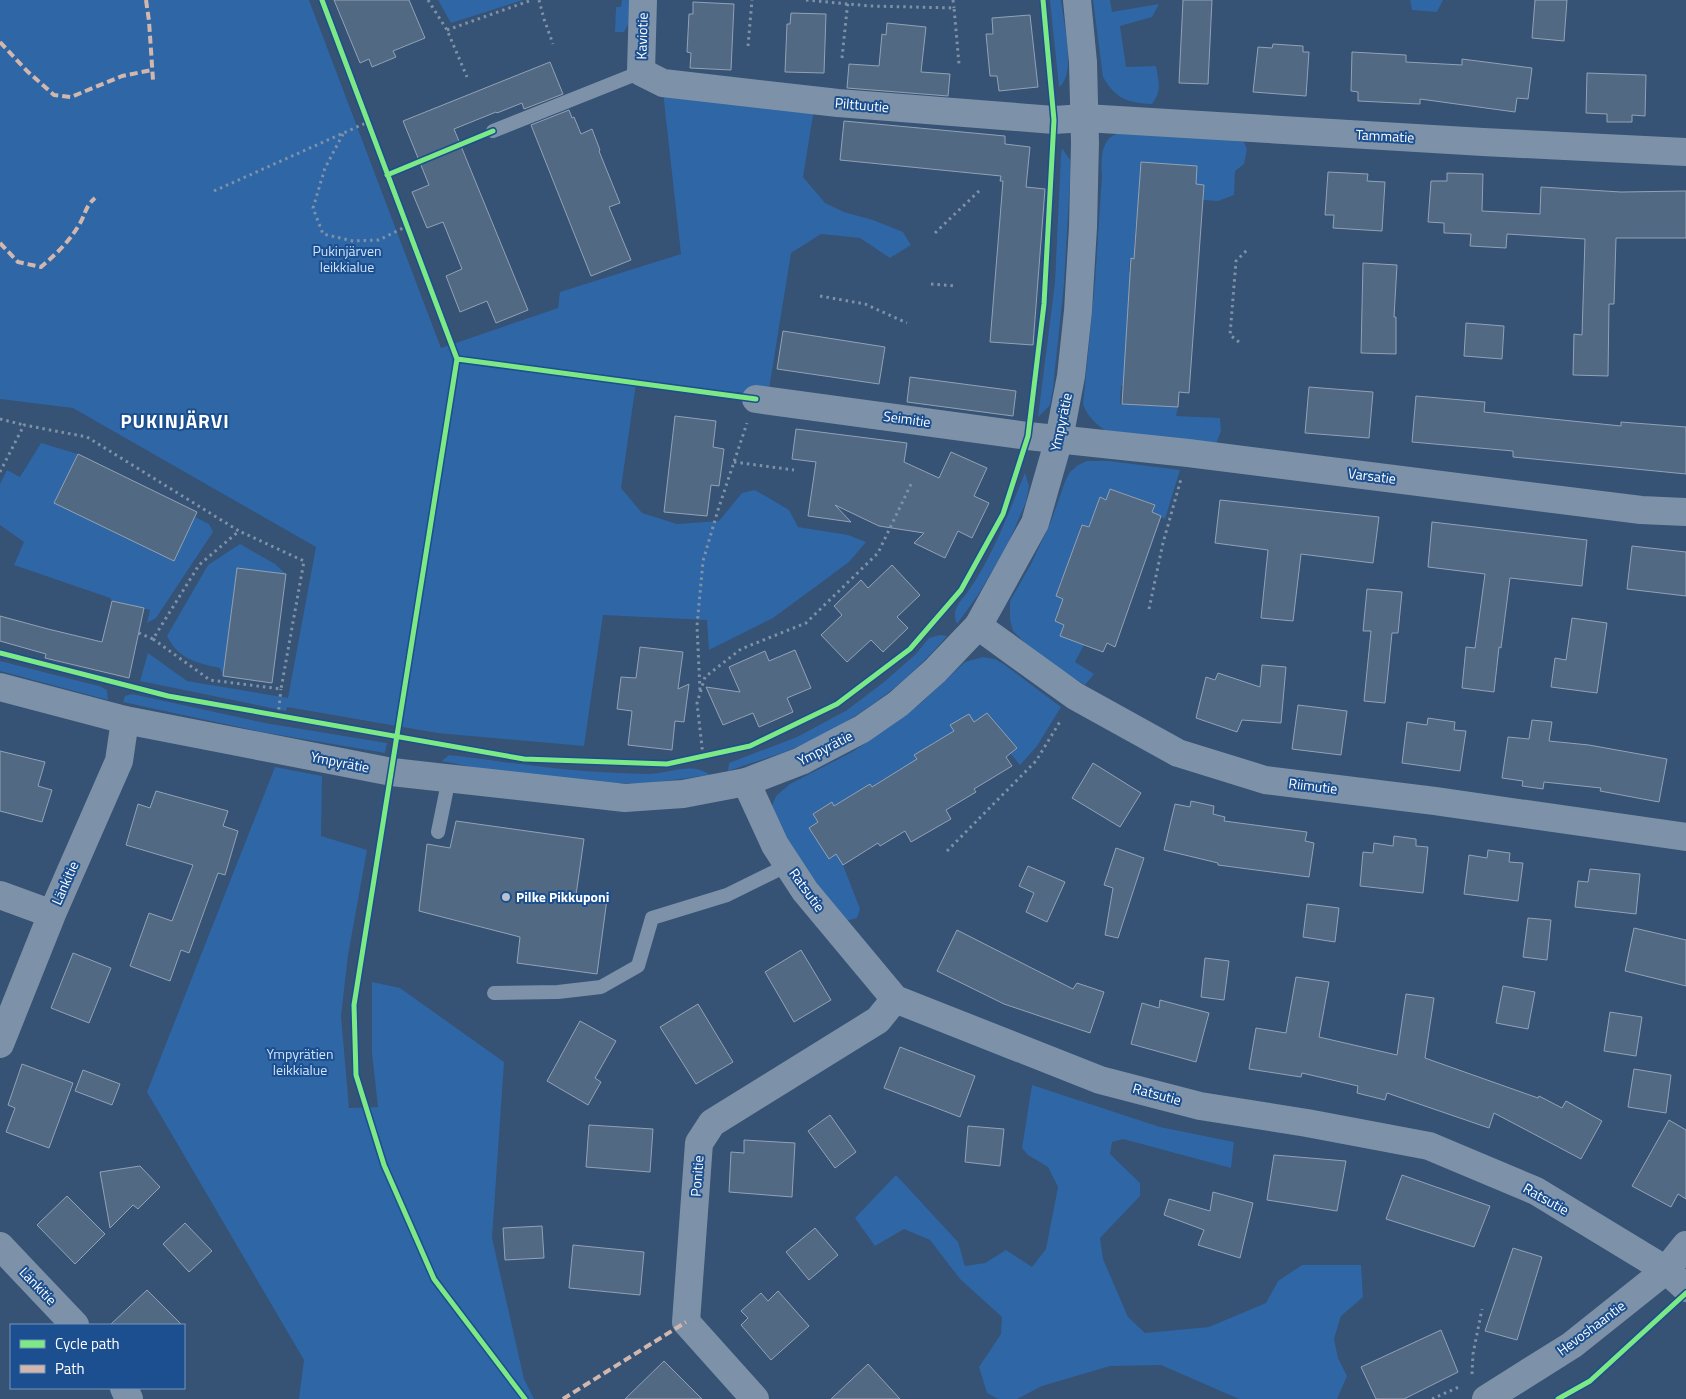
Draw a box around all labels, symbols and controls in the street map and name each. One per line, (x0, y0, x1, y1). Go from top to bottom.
street label: Kaviotie (630, 12, 653, 60)
street label: Pilttuutie (834, 92, 890, 117)
street label: Tammatie (1355, 123, 1415, 148)
park label: Pukinjärven leikkialue (312, 240, 382, 277)
street label: Ympyrätie (1044, 391, 1077, 453)
street label: Seimitie (882, 405, 932, 432)
district label: PUKINJÄRVI (120, 406, 230, 435)
street label: Varsatie (1347, 462, 1397, 489)
street label: Ympyrätie (794, 725, 856, 770)
street label: Ympyrätie (309, 746, 371, 777)
street label: Riimutie (1287, 772, 1339, 799)
street label: Länkitie (46, 857, 84, 908)
street label: Ratsutie (784, 863, 830, 916)
place label: Pilke Pikkuponi (516, 886, 609, 907)
marker: Pilke Pikkuponi (500, 891, 512, 903)
park label: Ympyrätien leikkialue (267, 1043, 333, 1080)
street label: Ratsutie (1130, 1077, 1184, 1110)
street label: Ponitie (685, 1155, 708, 1197)
street label: Ratsutie (1519, 1177, 1573, 1220)
street label: Länkitie (15, 1262, 62, 1310)
street label: Hevoshaantie (1552, 1295, 1629, 1360)
legend (10, 1324, 185, 1389)
text: Cycle path (55, 1332, 120, 1355)
text: Path (55, 1357, 85, 1380)

